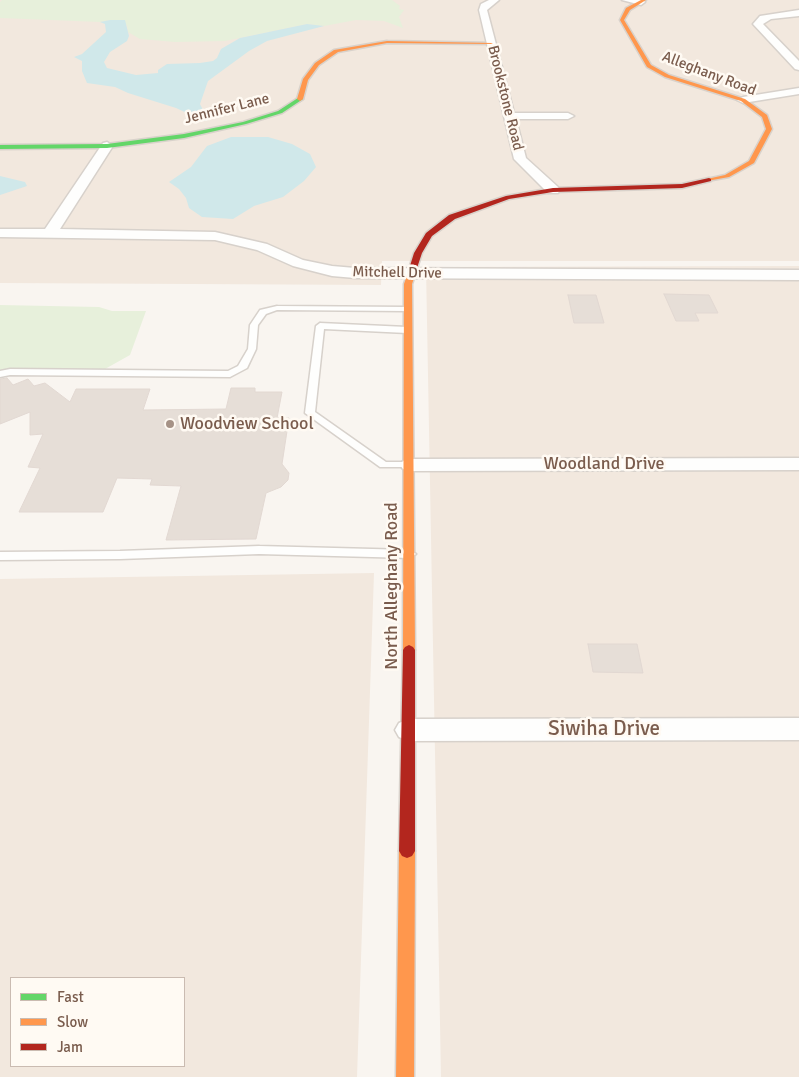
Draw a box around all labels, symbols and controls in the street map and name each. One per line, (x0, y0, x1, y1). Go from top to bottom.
street label: Brookstone Road (483, 44, 527, 152)
street label: Alleghany Road (660, 48, 758, 100)
street label: Jennifer Lane (183, 90, 271, 128)
street label: Mitchell Drive (352, 263, 442, 283)
place label: Woodview School (180, 413, 314, 435)
marker: Woodview School (164, 418, 176, 430)
street label: Woodland Drive (544, 453, 664, 475)
street label: North Alleghany Road (381, 502, 403, 670)
street label: Siwiha Drive (548, 716, 660, 742)
legend (10, 977, 185, 1067)
text: Fast (57, 988, 84, 1006)
text: Slow (57, 1013, 88, 1031)
text: Jam (57, 1038, 83, 1056)

